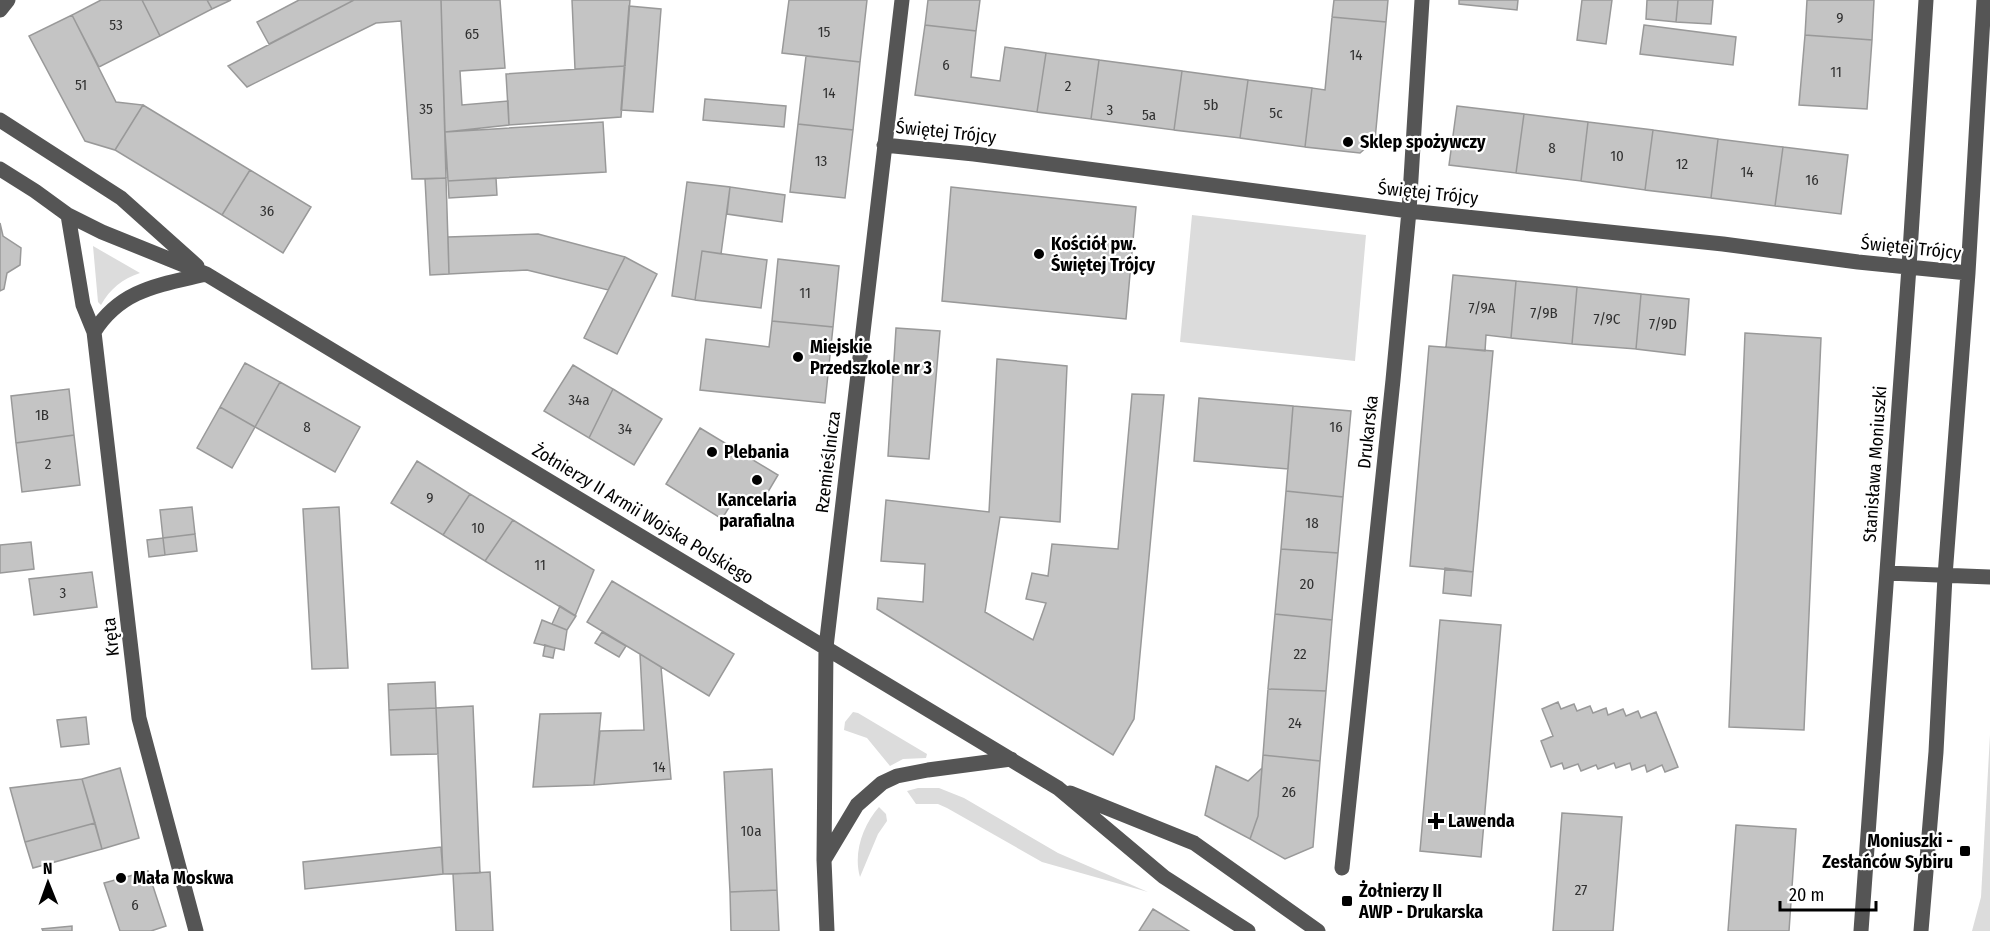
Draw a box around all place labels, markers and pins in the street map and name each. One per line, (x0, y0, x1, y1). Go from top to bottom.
place label: Sklep spożywczy (1360, 131, 1486, 153)
marker: Sklep spożywczy (1341, 135, 1355, 149)
place label: Kościół pw. Świętej Trójcy (1051, 233, 1156, 276)
marker: Kościół pw. Świętej Trójcy (1032, 247, 1046, 261)
place label: Miejskie Przedszkole nr 3 (810, 336, 933, 379)
marker: Miejskie Przedszkole nr 3 (791, 350, 805, 364)
place label: Plebania (724, 441, 789, 463)
marker: Plebania (705, 445, 719, 459)
marker: Kancelaria parafialna (750, 473, 764, 487)
place label: Kancelaria parafialna (717, 489, 797, 532)
place label: Lawenda (1448, 810, 1515, 832)
marker: Lawenda (1429, 814, 1443, 828)
place label: Moniuszki - Zesłańców Sybiru (1822, 830, 1953, 873)
marker: Moniuszki - Zesłańców Sybiru (1958, 844, 1972, 858)
place label: Mała Moskwa (133, 867, 234, 889)
marker: Mała Moskwa (114, 871, 128, 885)
place label: Żołnierzy II AWP - Drukarska (1358, 880, 1483, 923)
marker: Żołnierzy II AWP - Drukarska (1340, 894, 1354, 908)

